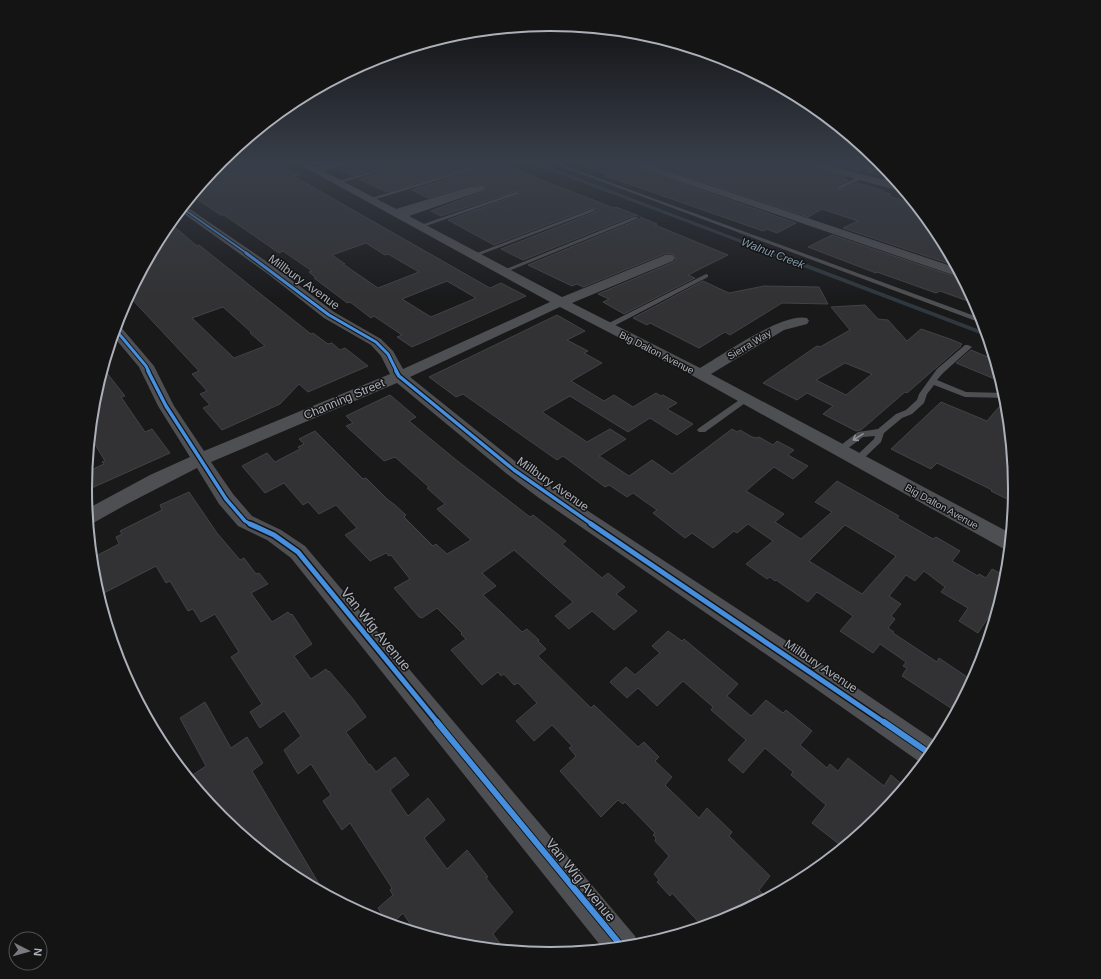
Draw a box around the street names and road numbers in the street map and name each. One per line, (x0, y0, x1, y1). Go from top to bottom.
street label: Millbury Avenue (266, 252, 343, 313)
street label: Sierra Way (725, 327, 773, 362)
street label: Big Dalton Avenue (618, 329, 696, 376)
street label: Channing Street (301, 375, 387, 422)
street label: Millbury Avenue (514, 454, 592, 514)
street label: Big Dalton Avenue (903, 482, 981, 531)
street label: Van Wig Avenue (338, 584, 415, 674)
street label: Millbury Avenue (782, 637, 860, 696)
street label: Van Wig Avenue (543, 835, 620, 925)

